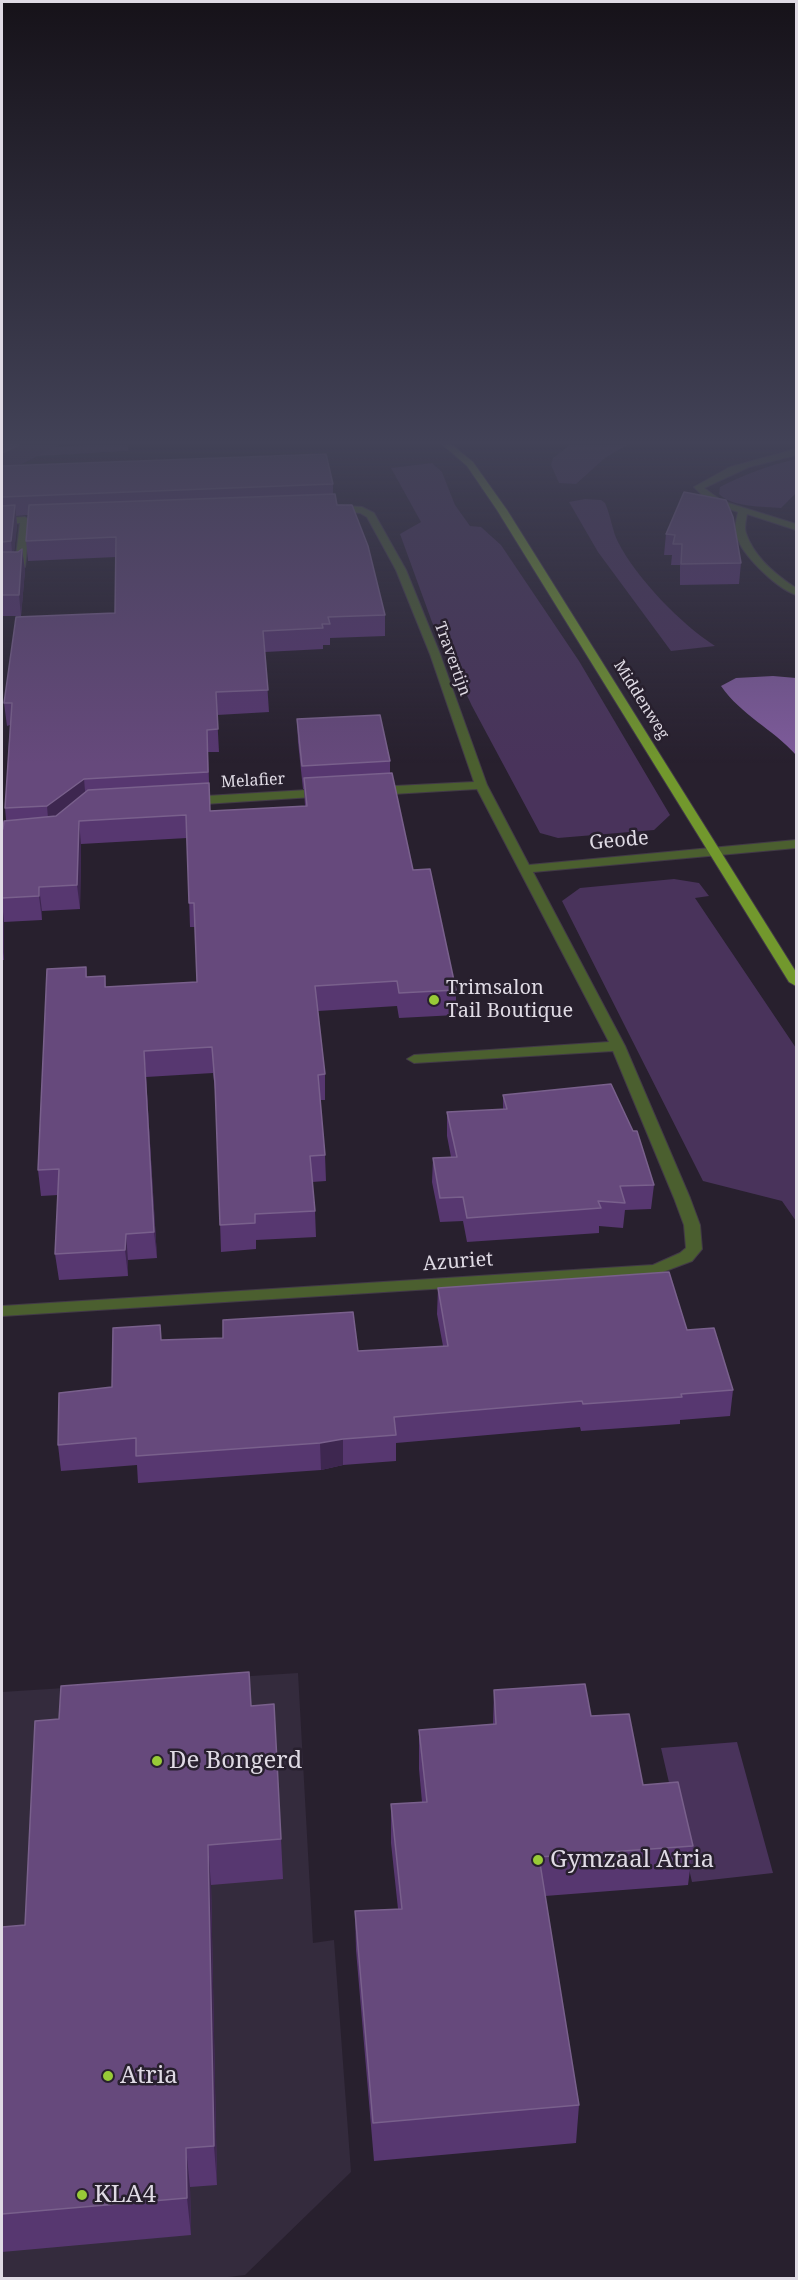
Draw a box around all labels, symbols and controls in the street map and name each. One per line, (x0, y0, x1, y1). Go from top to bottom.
street label: Travertijn (430, 619, 474, 699)
street label: Middenweg (609, 657, 673, 743)
street label: Melafier (220, 770, 286, 792)
street label: Geode (588, 826, 650, 856)
place label: Trimsalon Tail Boutique (446, 976, 573, 1023)
marker: Trimsalon Tail Boutique (427, 993, 441, 1007)
street label: Azuriet (422, 1248, 494, 1276)
place label: De Bongerd (169, 1747, 302, 1775)
marker: De Bongerd (150, 1754, 164, 1768)
place label: Gymzaal Atria (550, 1846, 714, 1874)
marker: Gymzaal Atria (531, 1853, 545, 1867)
place label: Atria (120, 2062, 178, 2090)
marker: Atria (101, 2069, 115, 2083)
place label: KLA4 (94, 2181, 156, 2209)
marker: KLA4 (75, 2188, 89, 2202)

